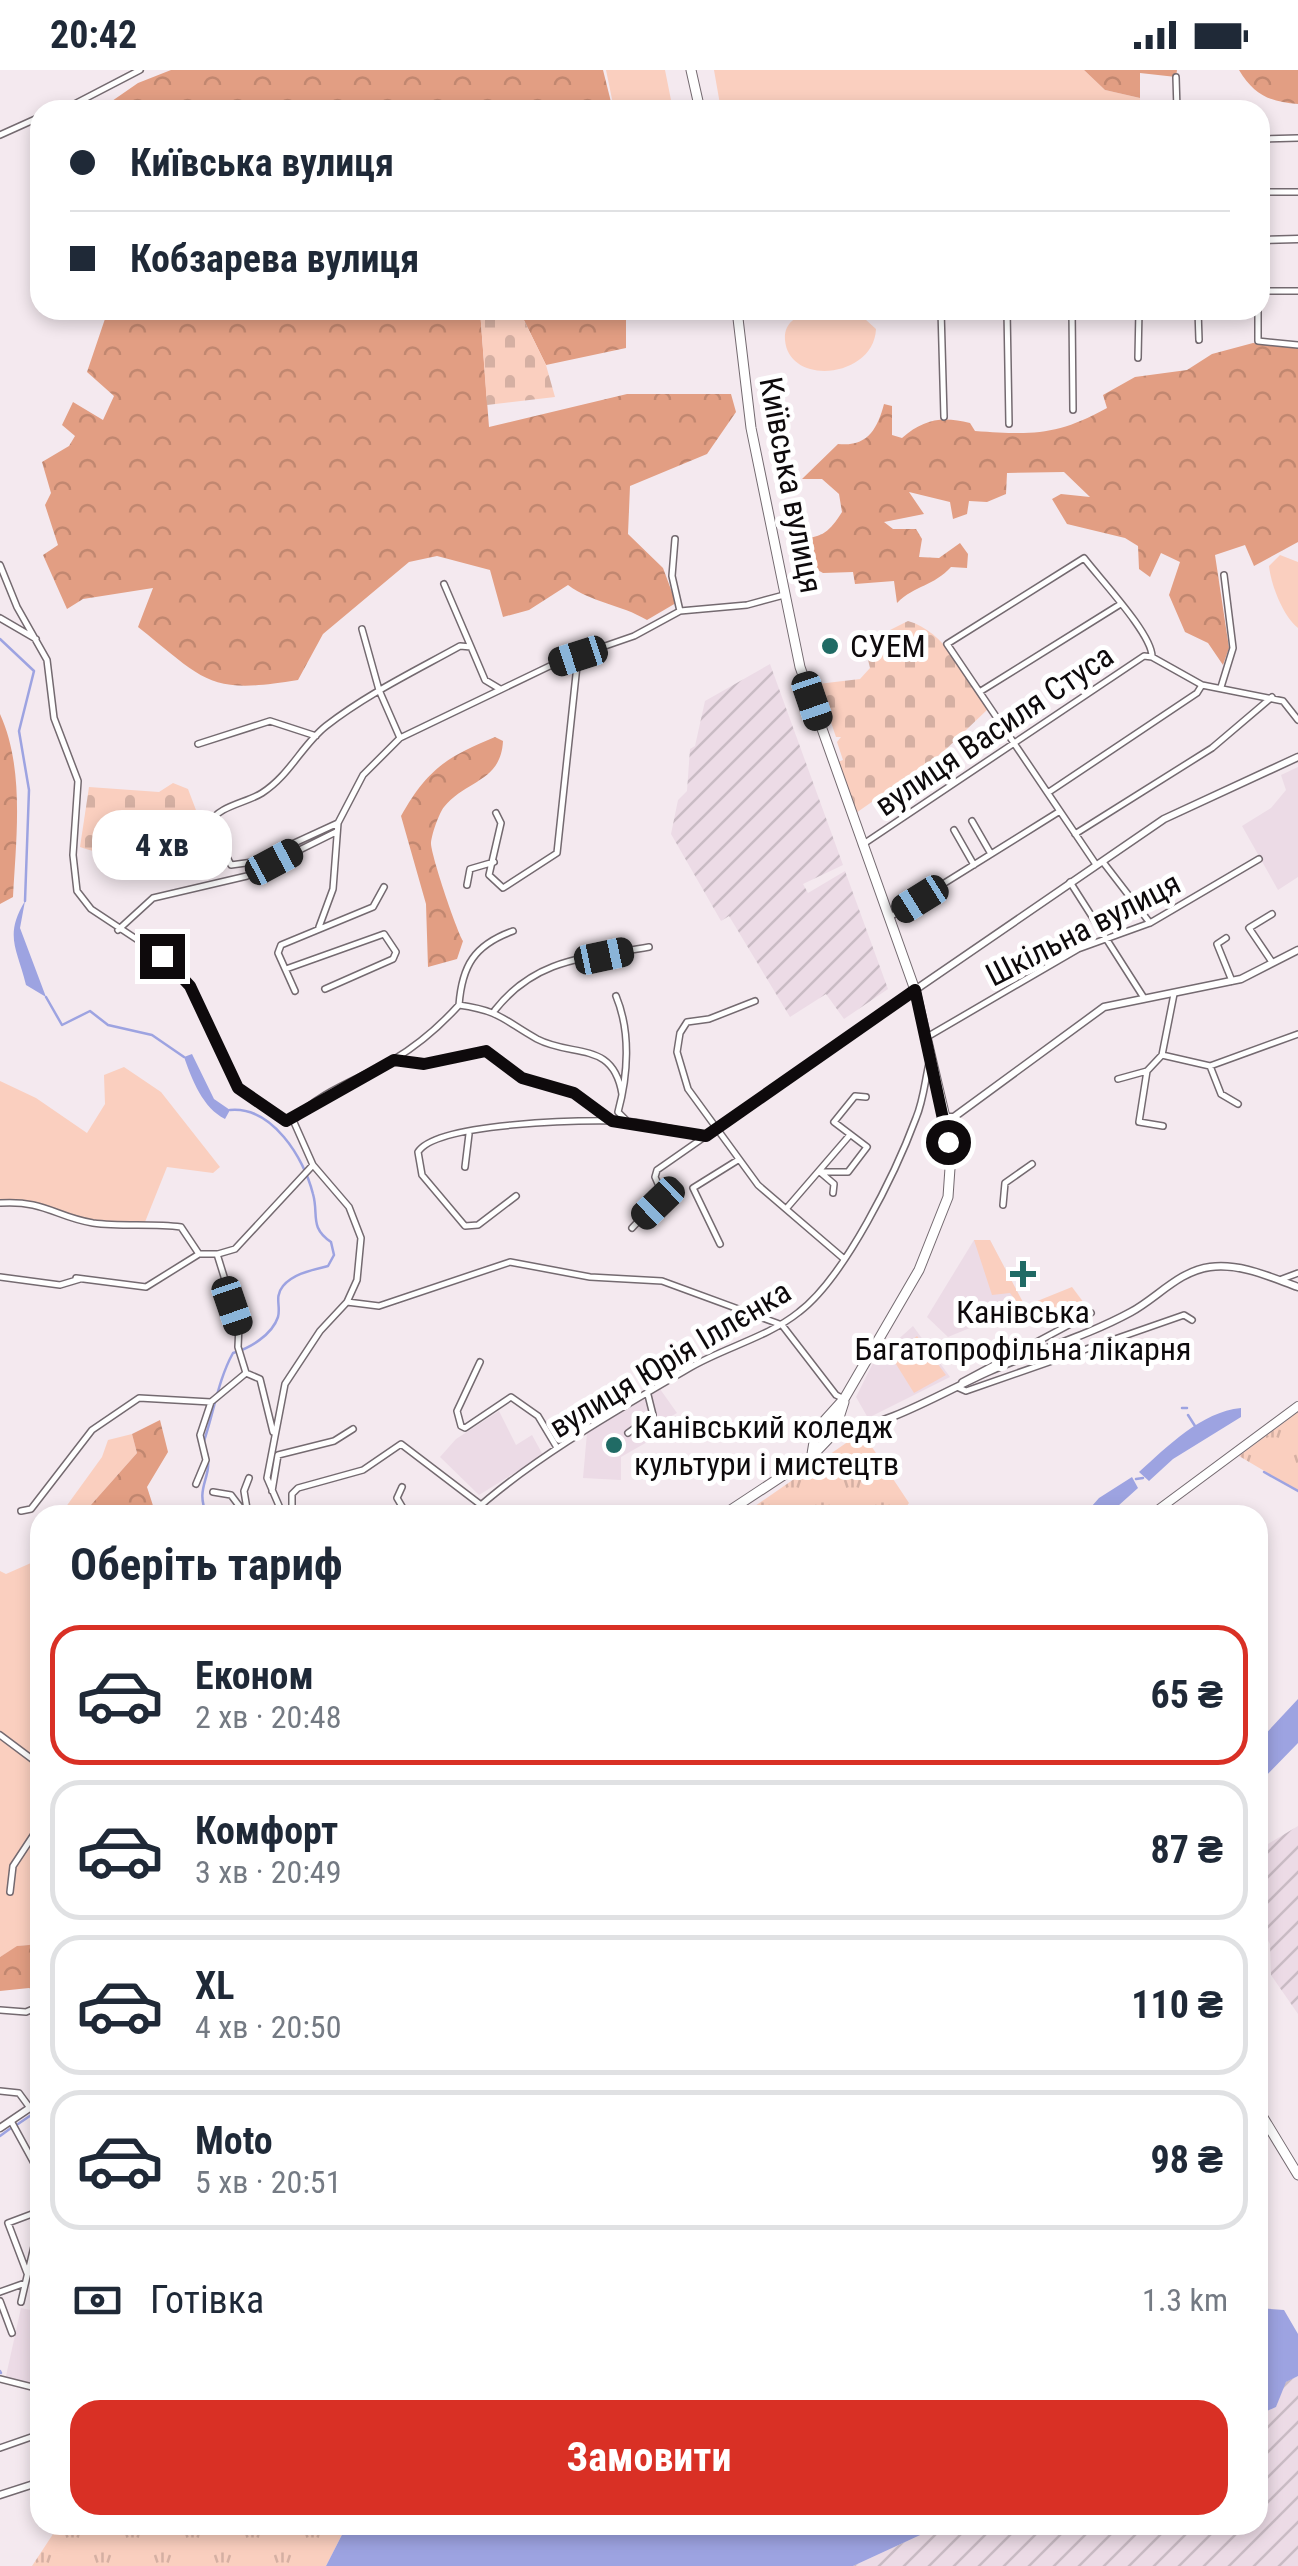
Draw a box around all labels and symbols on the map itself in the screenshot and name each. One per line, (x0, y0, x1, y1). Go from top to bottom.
street label: Київська вулиця (751, 374, 831, 596)
place label: СУЕМ (850, 627, 926, 665)
car (545, 632, 611, 680)
marker: СУЕМ (819, 635, 841, 657)
street label: вулиця Василя Стуса (868, 636, 1120, 824)
car (788, 668, 836, 734)
callout: 4 хв (92, 811, 232, 881)
car (240, 835, 308, 889)
street label: Шкільна вулиця (979, 864, 1187, 994)
car (887, 870, 953, 928)
route end (140, 934, 185, 979)
car (572, 935, 636, 977)
route start (926, 1120, 971, 1165)
car (626, 1171, 690, 1235)
marker: Канівська Багатопрофільна лікарня (1010, 1261, 1036, 1287)
street label: вулиця Юрія Іллєнка (543, 1272, 797, 1446)
car (208, 1273, 256, 1339)
place label: Канівська Багатопрофільна лікарня (855, 1293, 1191, 1368)
place label: Канівський коледж культури і мистецтв (634, 1408, 899, 1483)
marker: Канівський коледж культури і мистецтв (603, 1434, 625, 1456)

